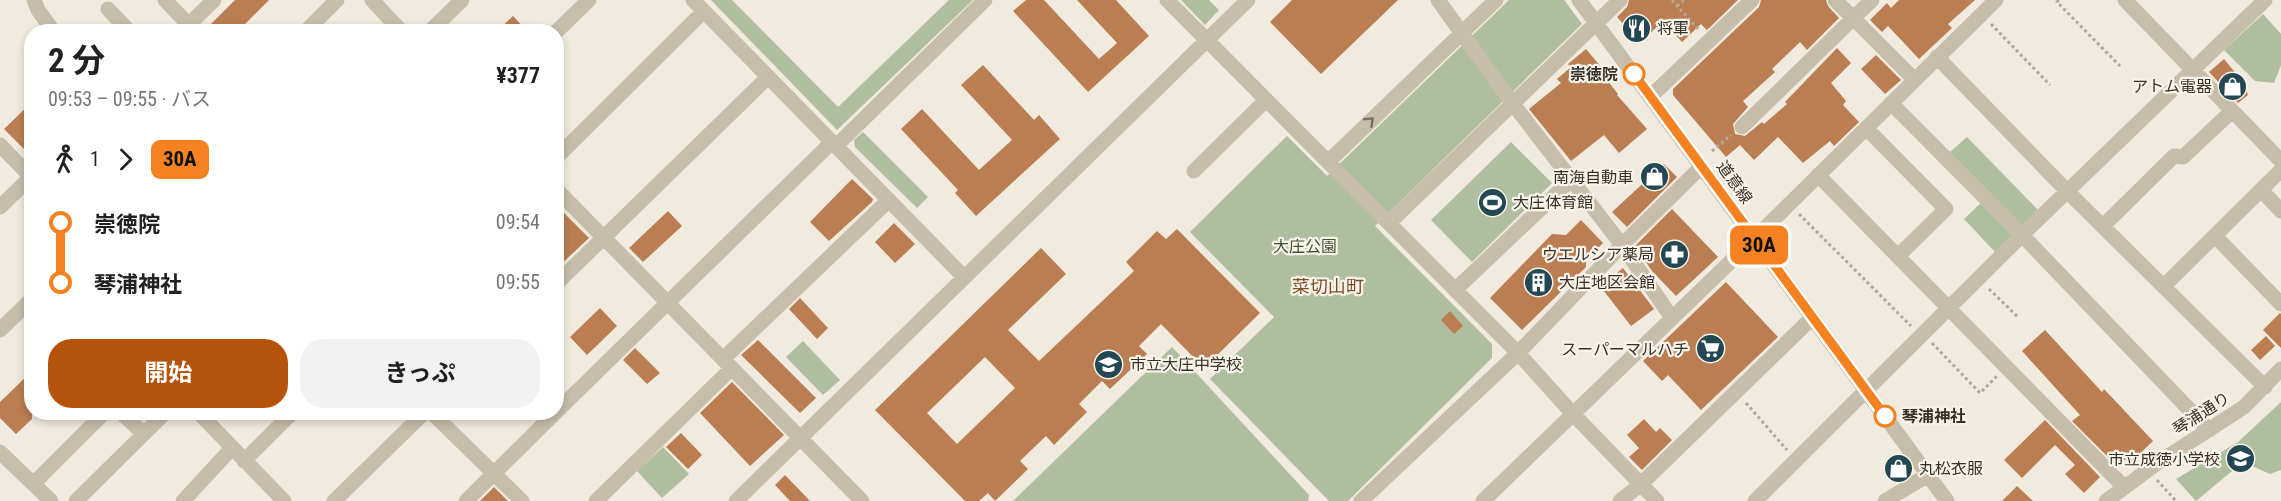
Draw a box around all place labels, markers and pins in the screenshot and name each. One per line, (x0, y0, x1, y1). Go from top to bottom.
restaurant icon: 将軍 (1620, 12, 1652, 44)
place label: 将軍 (1657, 19, 1689, 38)
marker: 崇徳院 (1623, 63, 1645, 85)
place label: 崇徳院 (1570, 65, 1618, 84)
shop icon: アトム電器 (2217, 70, 2249, 102)
place label: アトム電器 (2132, 77, 2212, 96)
shop icon: 南海自動車 (1638, 161, 1670, 193)
place label: 南海自動車 (1553, 168, 1633, 187)
sports icon: 大庄体育館 (1476, 186, 1508, 218)
place label: 大庄体育館 (1513, 193, 1593, 212)
pharmacy icon: ウエルシア薬局 (1659, 238, 1691, 270)
place label: ウエルシア薬局 (1542, 245, 1654, 264)
building icon: 大庄地区会館 (1522, 266, 1554, 298)
place label: 大庄地区会館 (1559, 273, 1655, 292)
supermarket icon: スーパーマルハチ (1694, 333, 1726, 365)
place label: スーパーマルハチ (1561, 340, 1689, 359)
school or university icon: 市立大庄中学校 (1093, 348, 1125, 380)
place label: 市立大庄中学校 (1130, 355, 1242, 374)
marker: 琴浦神社 (1874, 405, 1896, 427)
place label: 琴浦神社 (1902, 407, 1966, 426)
school or university icon: 市立成徳小学校 (2225, 443, 2257, 475)
place label: 市立成徳小学校 (2108, 450, 2220, 469)
shop icon: 丸松衣服 (1882, 452, 1914, 484)
place label: 丸松衣服 (1919, 459, 1983, 478)

